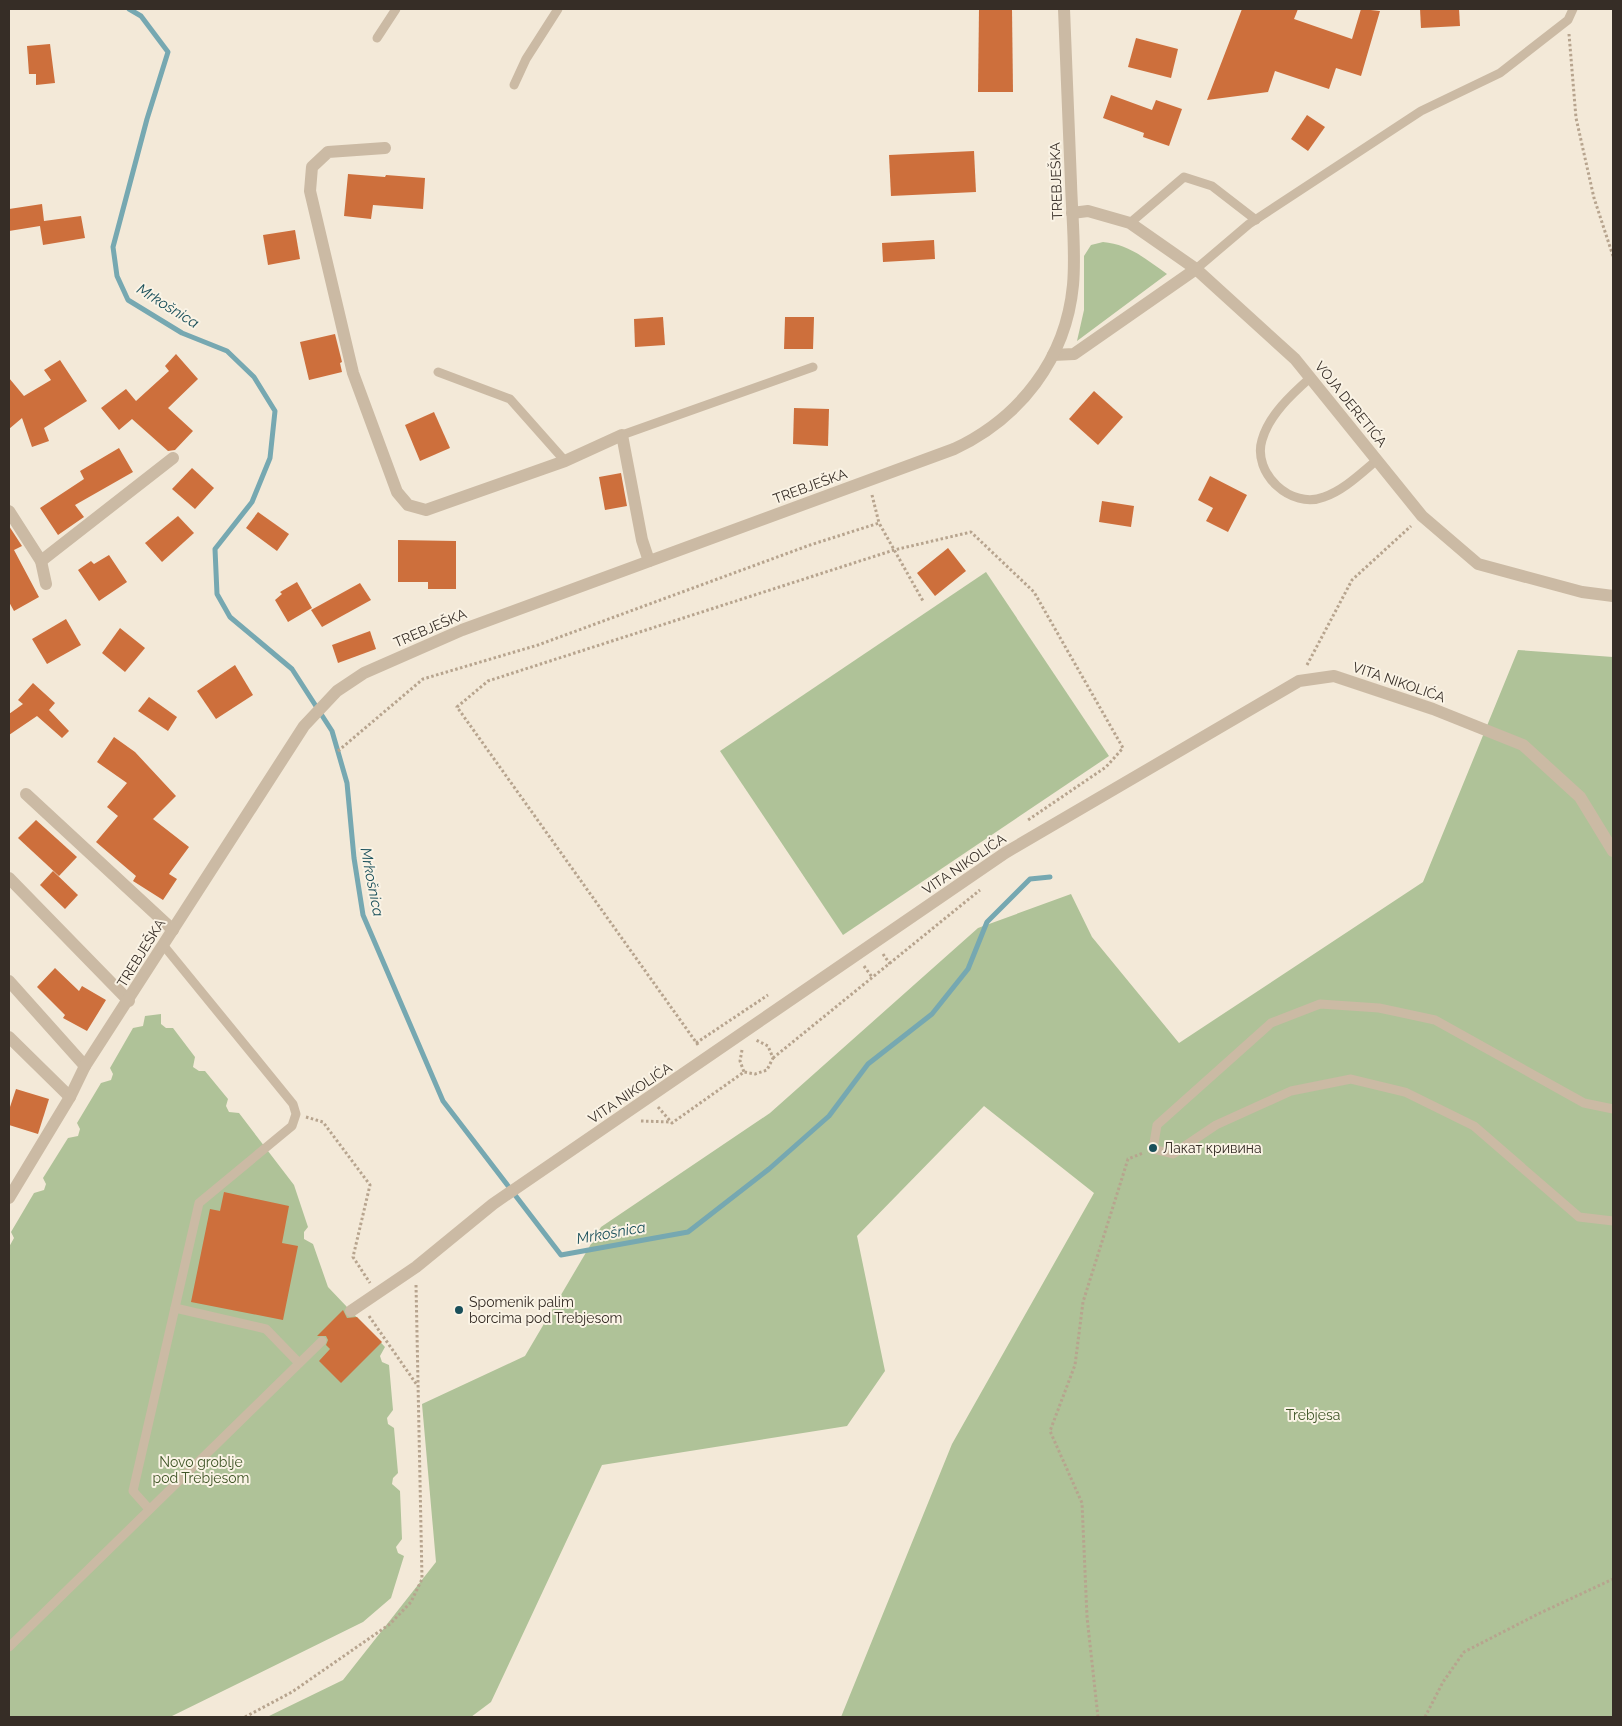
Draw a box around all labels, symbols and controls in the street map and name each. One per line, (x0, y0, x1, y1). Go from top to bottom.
street label: TREBJEŠKA (1045, 141, 1065, 220)
water label: Mrkošnica (134, 280, 202, 332)
street label: VOJA DERETIĆA (1312, 357, 1392, 450)
street label: TREBJEŠKA (770, 463, 850, 507)
street label: TREBJEŠKA (390, 603, 469, 651)
street label: VITA NIKOLIĆA (1351, 658, 1448, 706)
street label: VITA NIKOLIĆA (919, 829, 1009, 898)
water label: Mrkošnica (357, 846, 387, 918)
street label: TREBJEŠKA (112, 914, 169, 990)
street label: VITA NIKOLIĆA (585, 1058, 675, 1127)
place label: Лакат кривина (1163, 1140, 1262, 1156)
marker: Лакат кривина (1147, 1142, 1159, 1154)
water label: Mrkošnica (575, 1218, 647, 1248)
place label: Spomenik palim borcima pod Trebjesom (469, 1294, 622, 1326)
marker: Spomenik palim borcima pod Trebjesom (453, 1304, 465, 1316)
park label: Trebjesa (1286, 1407, 1340, 1423)
park label: Novo groblje pod Trebjesom (153, 1454, 250, 1486)

